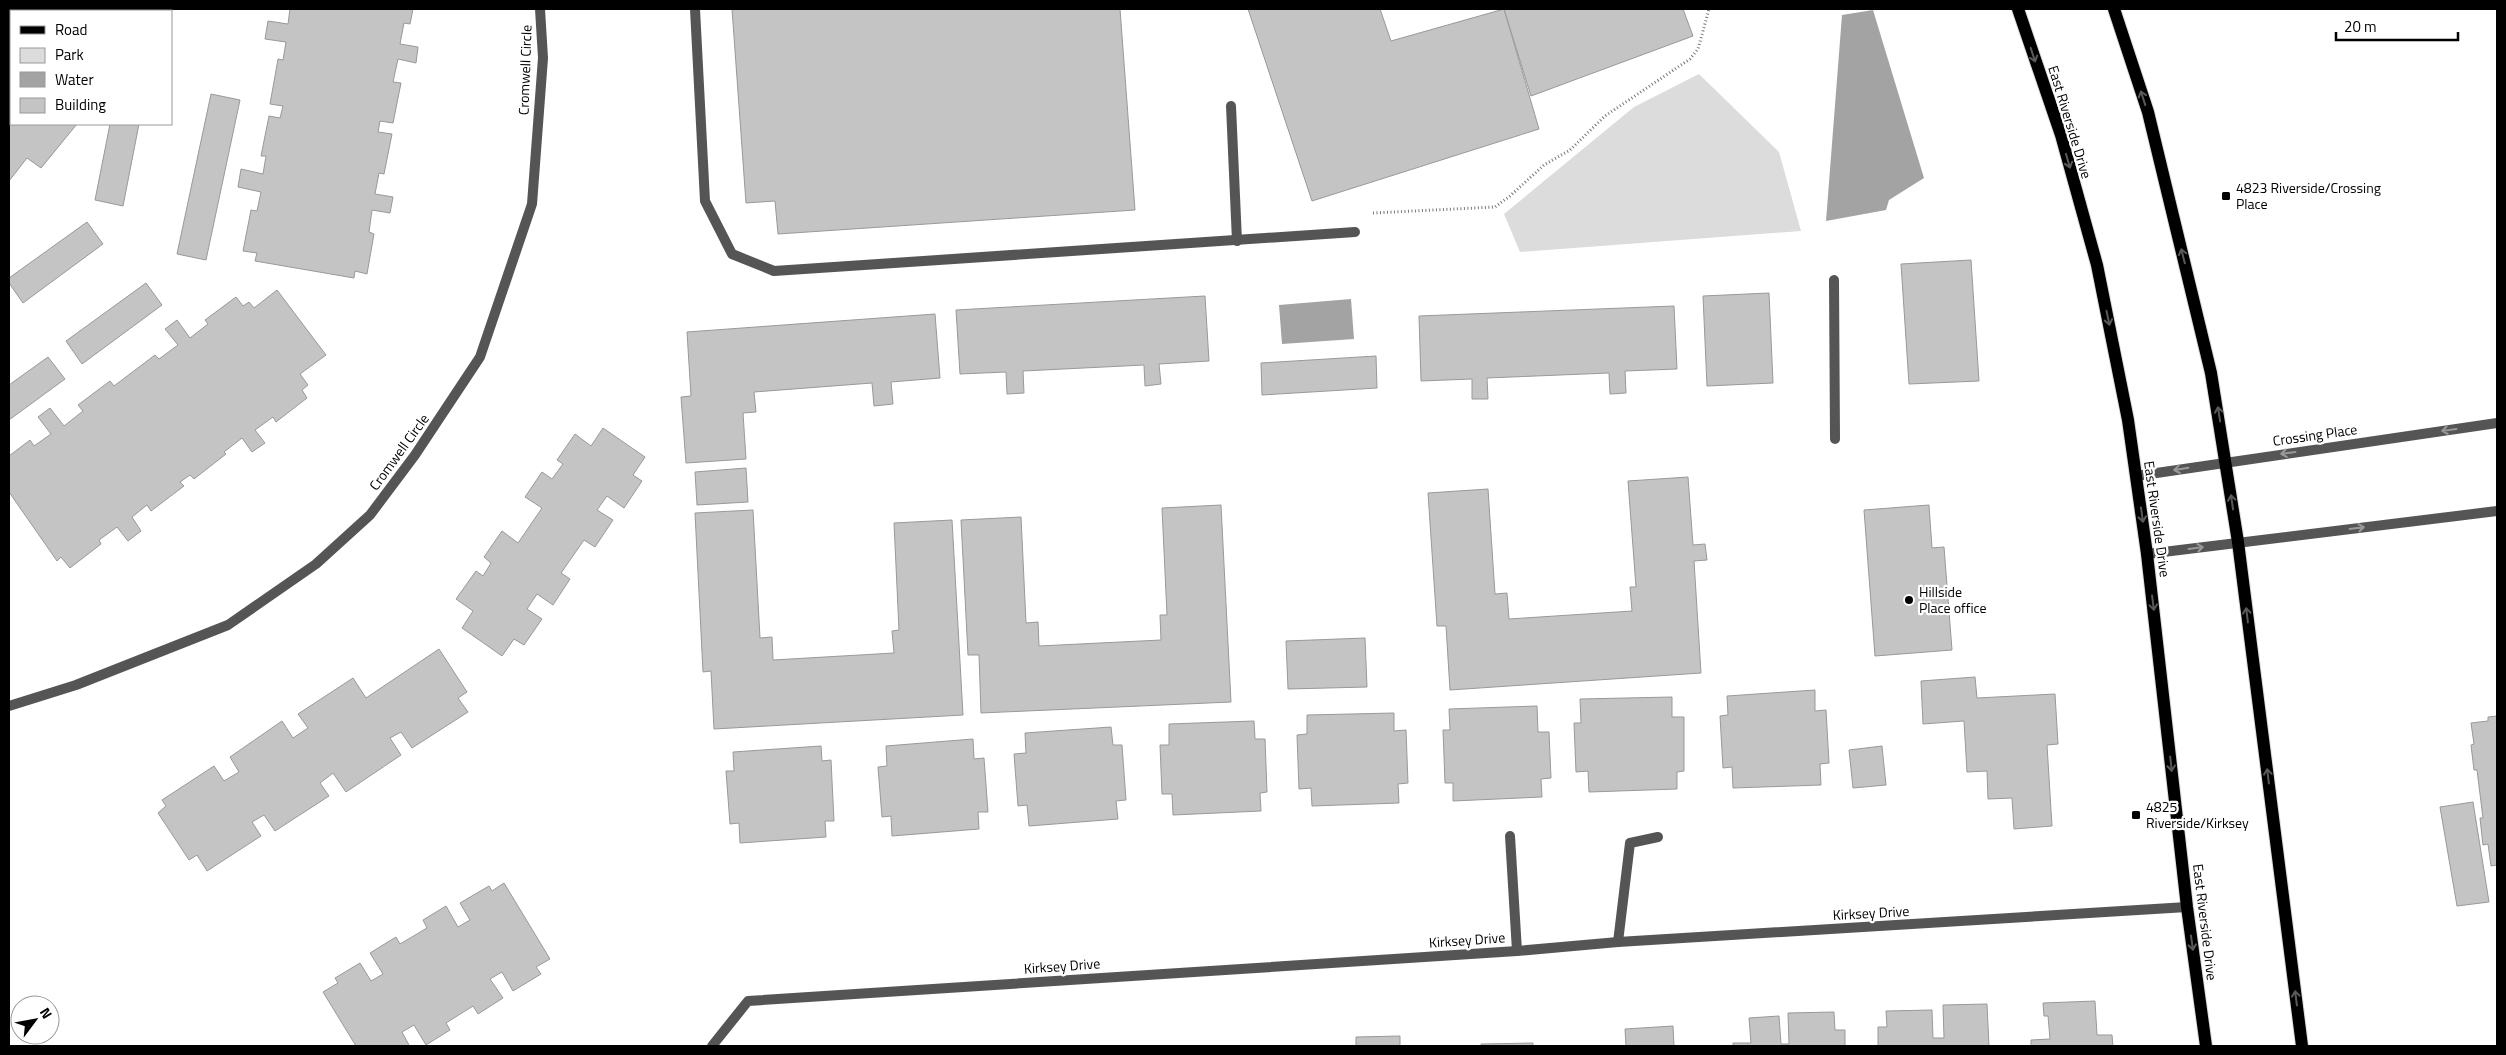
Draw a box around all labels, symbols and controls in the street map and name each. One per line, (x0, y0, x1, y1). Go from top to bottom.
legend (10, 10, 172, 125)
scale bar (2336, 10, 2458, 42)
text: 20 m (2344, 15, 2377, 38)
text: Road (55, 18, 87, 41)
street label: Cromwell Circle (512, 24, 537, 115)
text: Park (55, 43, 84, 66)
one-way arrow (2029, 47, 2039, 63)
street label: East Riverside Drive (2043, 63, 2098, 181)
text: Water (55, 68, 94, 91)
one-way arrow (2138, 90, 2148, 106)
text: Building (55, 93, 106, 116)
one-way arrow (2063, 152, 2073, 168)
place label: 4823 Riverside/Crossing Place (2236, 177, 2381, 214)
marker: 4823 Riverside/Crossing Place (2220, 190, 2232, 202)
one-way arrow (2178, 248, 2187, 264)
one-way arrow (2103, 310, 2113, 326)
one-way arrow (2213, 406, 2223, 422)
street label: Cromwell Circle (364, 409, 434, 494)
street label: Crossing Place (2271, 418, 2359, 451)
one-way arrow (2441, 425, 2457, 435)
one-way arrow (2281, 448, 2297, 458)
street label: East Riverside Drive (2139, 459, 2176, 578)
one-way arrow (2174, 464, 2190, 474)
one-way arrow (2227, 495, 2237, 511)
one-way arrow (2137, 507, 2147, 523)
one-way arrow (2349, 523, 2365, 533)
one-way arrow (2187, 543, 2203, 553)
place label: Hillside Place office (1919, 581, 1987, 618)
marker: Hillside Place office (1903, 594, 1915, 606)
one-way arrow (2148, 594, 2158, 610)
one-way arrow (2242, 607, 2252, 623)
one-way arrow (2166, 756, 2176, 772)
one-way arrow (2263, 769, 2273, 785)
place label: 4825 Riverside/Kirksey (2146, 796, 2249, 833)
marker: 4825 Riverside/Kirksey (2130, 809, 2142, 821)
street label: East Riverside Drive (2188, 862, 2223, 981)
street label: Kirksey Drive (1832, 900, 1910, 925)
street label: Kirksey Drive (1428, 926, 1506, 953)
one-way arrow (2187, 935, 2197, 951)
street label: Kirksey Drive (1023, 952, 1101, 979)
one-way arrow (2291, 990, 2301, 1006)
north arrow (10, 995, 60, 1045)
text: N (35, 1003, 58, 1023)

